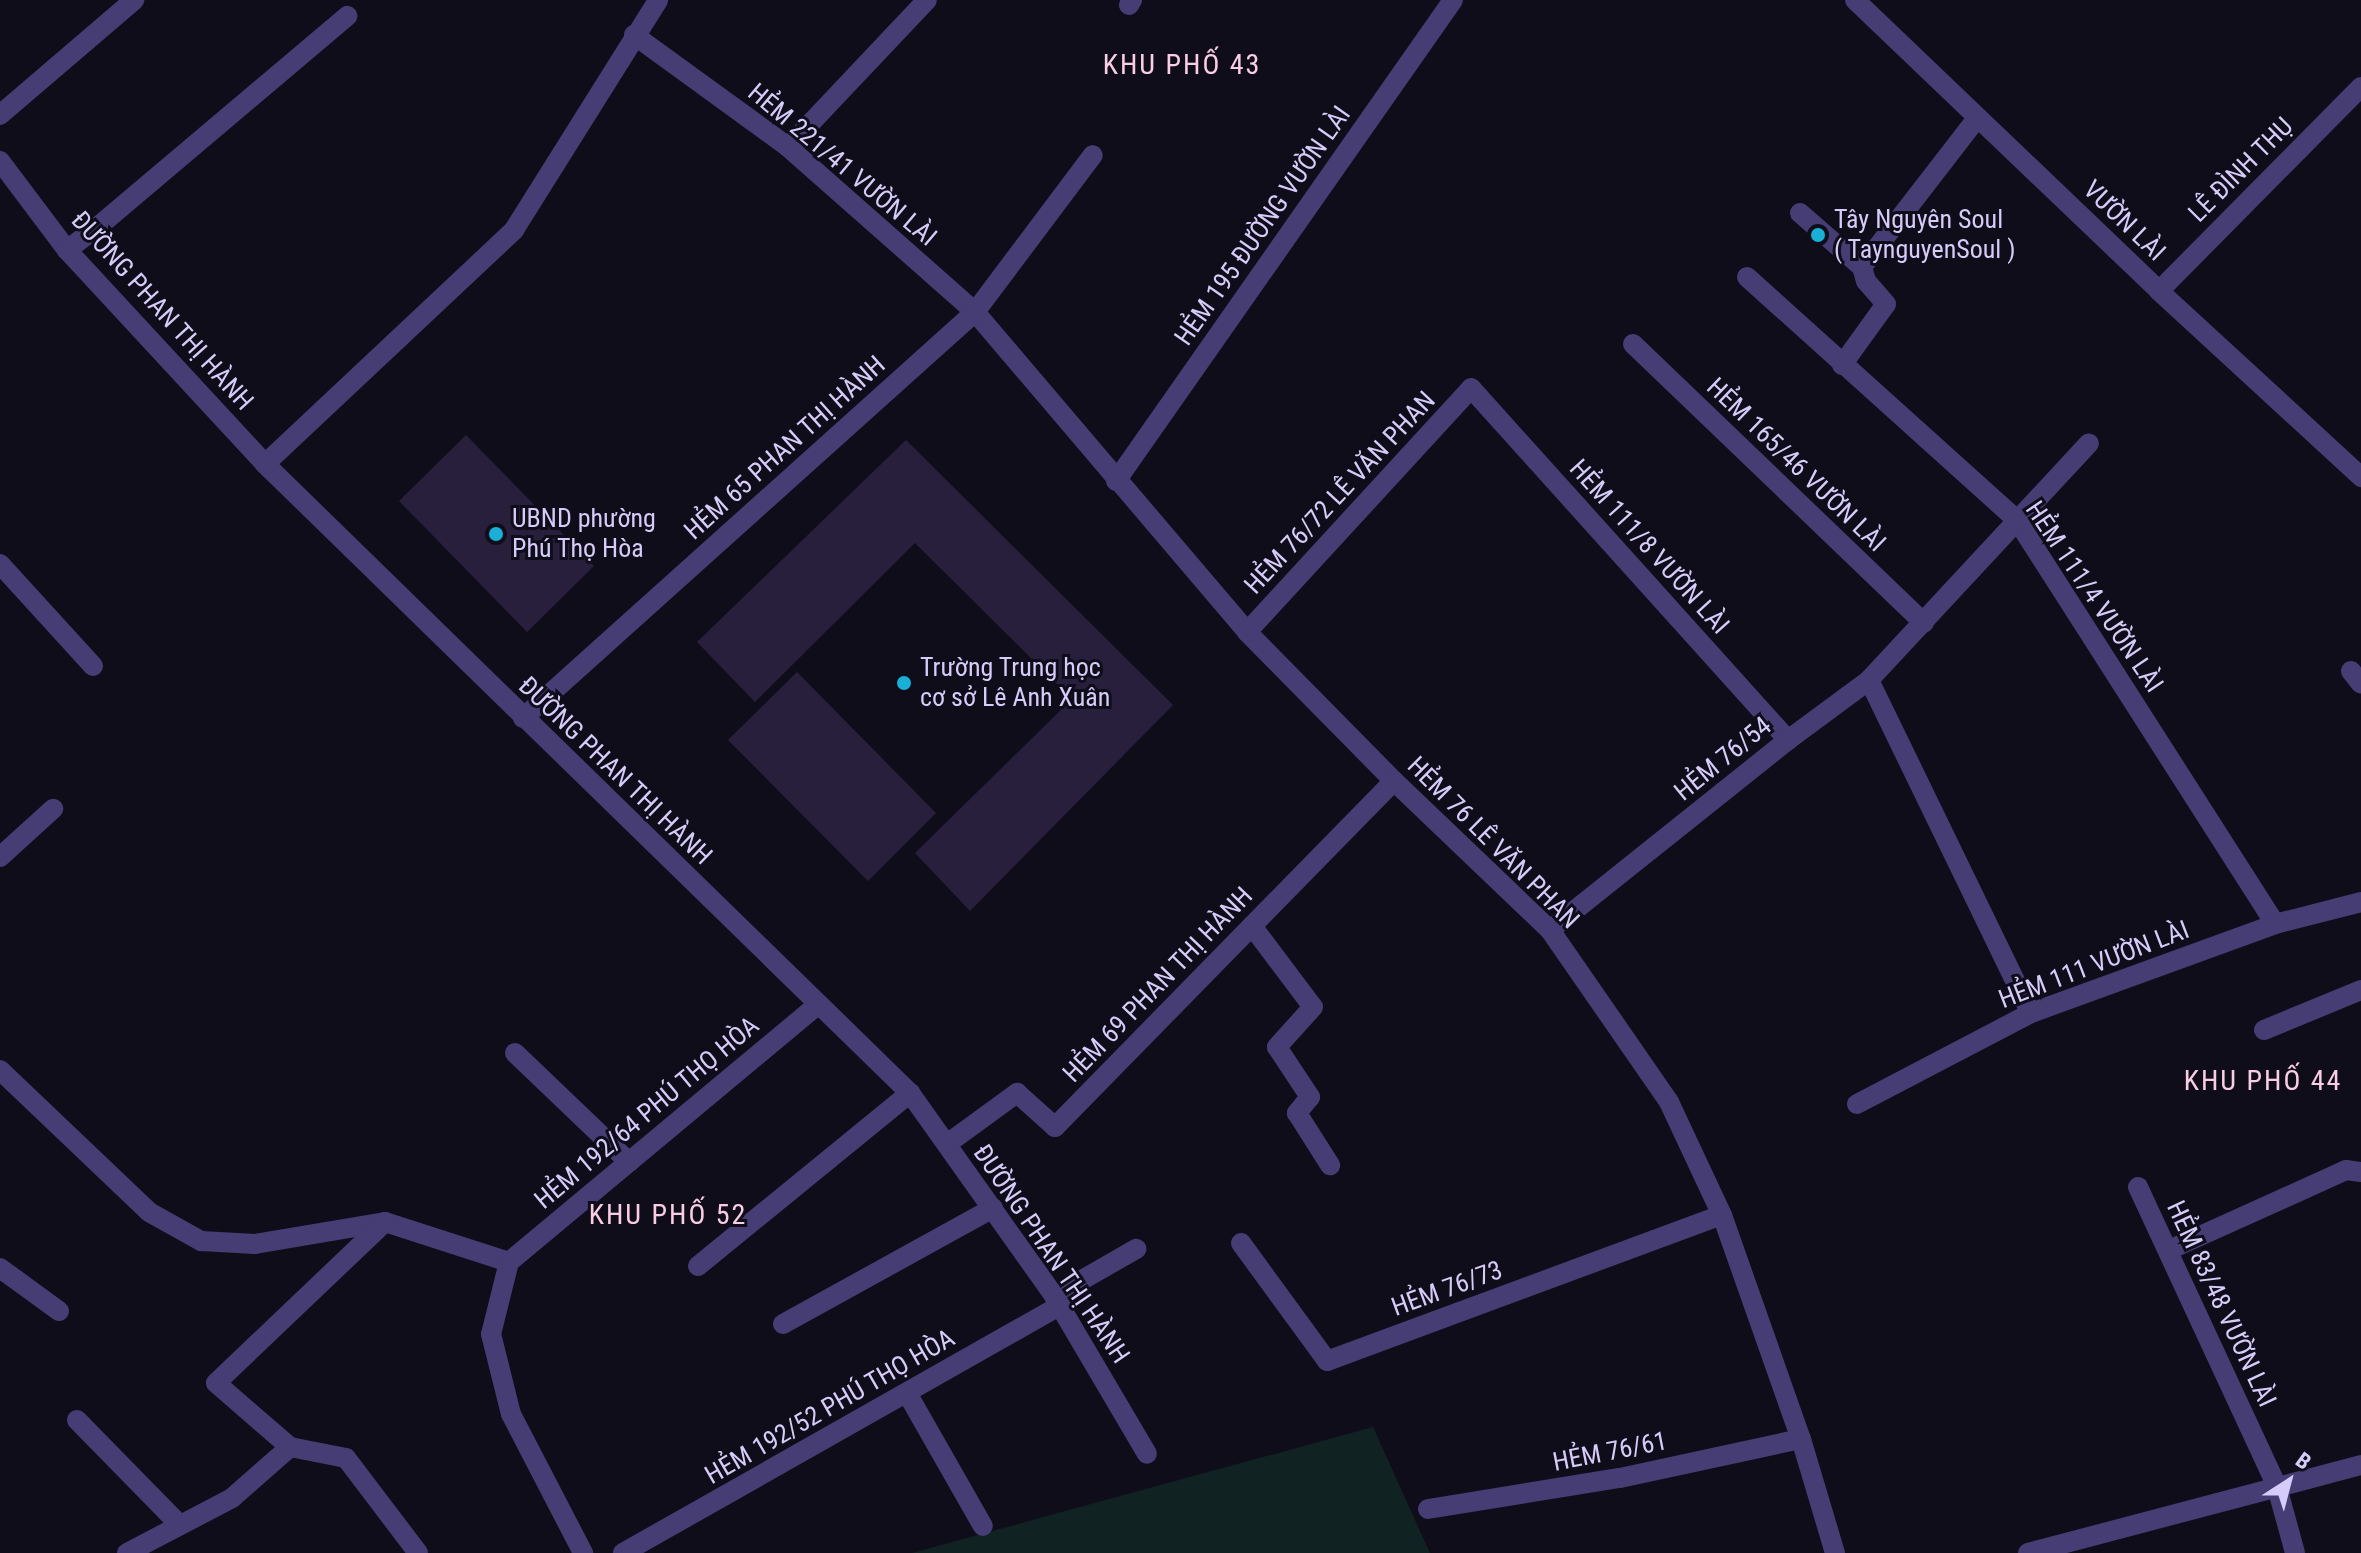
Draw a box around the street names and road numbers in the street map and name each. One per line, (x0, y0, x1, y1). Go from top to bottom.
street label: HẺM 221/41 VƯỜN LÀI (741, 77, 943, 253)
street label: HẺM 195 ĐƯỜNG VƯỜN LÀI (1168, 100, 1358, 352)
street label: LÊ ĐÌNH THỤ (2182, 111, 2300, 229)
street label: VƯỜN LÀI (2076, 174, 2172, 268)
street label: ĐƯỜNG PHAN THỊ HÀNH (64, 205, 260, 417)
street label: HẺM 65 PHAN THỊ HÀNH (678, 349, 892, 547)
street label: HẺM 165/46 VƯỜN LÀI (1700, 372, 1892, 558)
street label: HẺM 76/72 LÊ VĂN PHAN (1238, 385, 1442, 601)
street label: HẺM 111/8 VƯỜN LÀI (1563, 453, 1735, 641)
street label: HẺM 111/4 VƯỜN LÀI (2019, 496, 2169, 698)
street label: ĐƯỜNG PHAN THỊ HÀNH (512, 670, 718, 872)
street label: HẺM 76/54 (1668, 710, 1778, 808)
street label: HẺM 76 LÊ VĂN PHAN (1401, 751, 1585, 935)
street label: HẺM 69 PHAN THỊ HÀNH (1057, 881, 1259, 1089)
street label: HẺM 111 VƯỜN LÀI (1995, 914, 2193, 1016)
street label: HẺM 192/64 PHÚ THỌ HÒA (528, 1010, 766, 1216)
street label: ĐƯỜNG PHAN THỊ HÀNH (966, 1139, 1136, 1369)
street label: HẺM 83/48 VƯỜN LÀI (2160, 1196, 2282, 1412)
street label: HẺM 76/73 (1387, 1255, 1507, 1323)
street label: HẺM 192/52 PHÚ THỌ HÒA (700, 1323, 960, 1491)
street label: HẺM 76/61 (1550, 1426, 1670, 1478)

